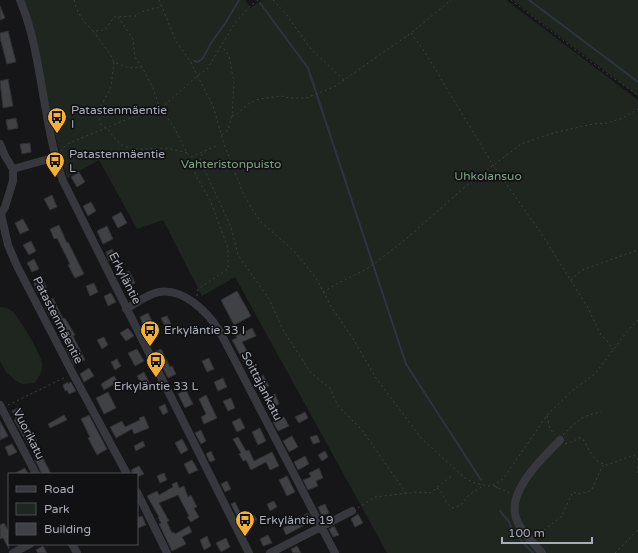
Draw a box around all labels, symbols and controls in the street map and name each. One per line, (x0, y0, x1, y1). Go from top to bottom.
place label: Patastenmäentie I (71, 103, 167, 131)
bus stop icon: Patastenmäentie I (46, 106, 68, 134)
place label: Patastenmäentie L (69, 147, 165, 175)
bus stop icon: Patastenmäentie L (44, 150, 66, 178)
park label: Vahteristonpuisto (181, 157, 281, 171)
park label: Uhkolansuo (454, 169, 522, 183)
street label: Erkyläntie (106, 250, 144, 306)
street label: Patastenmäentie (30, 274, 86, 366)
bus stop icon: Erkyläntie 33 I (139, 319, 161, 347)
place label: Erkyläntie 33 I (164, 323, 245, 337)
street label: Soittajankatu (239, 349, 285, 423)
bus stop icon: Erkyläntie 33 L (145, 350, 167, 378)
place label: Erkyläntie 33 L (114, 379, 198, 393)
street label: Vuorikatu (10, 406, 48, 462)
legend (8, 473, 138, 545)
text: Road (44, 482, 74, 496)
text: Park (44, 502, 70, 516)
bus stop icon: Erkyläntie 19 (234, 509, 256, 537)
place label: Erkyläntie 19 (259, 513, 334, 527)
scale bar (502, 519, 592, 545)
text: Building (44, 522, 91, 536)
text: 100 m (508, 526, 545, 540)

